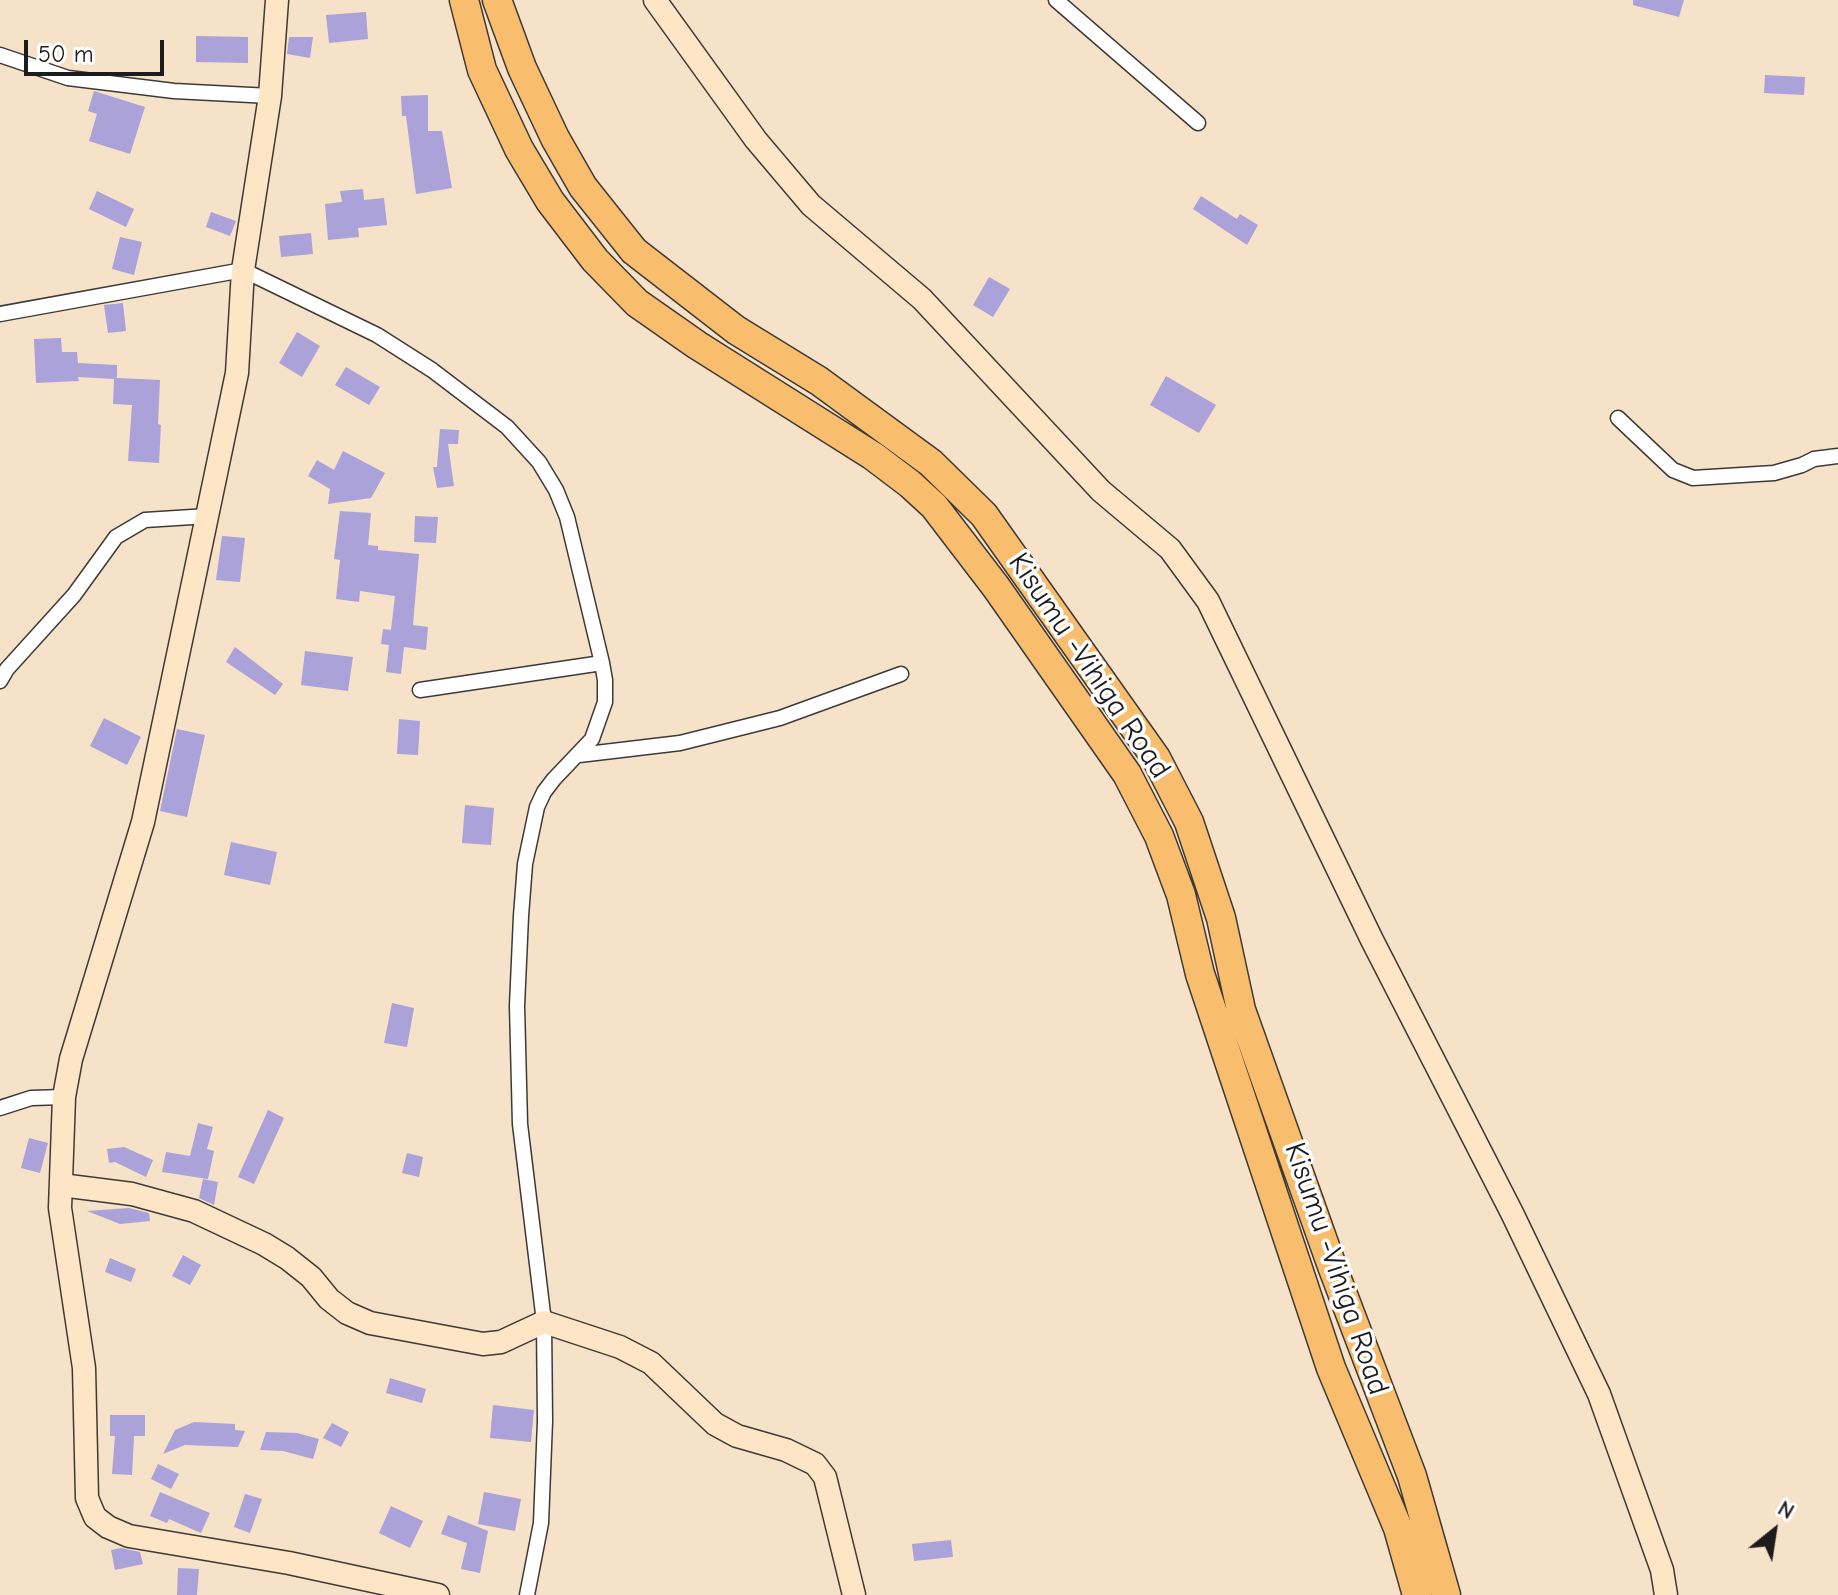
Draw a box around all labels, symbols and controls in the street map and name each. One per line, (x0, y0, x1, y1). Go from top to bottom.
scale bar (28, 24, 168, 74)
text: 50 m (38, 40, 94, 68)
street label: Kisumu -Vihiga Road (1000, 546, 1178, 786)
street label: Kisumu -Vihiga Road (1276, 1138, 1396, 1400)
north arrow (1734, 1491, 1814, 1571)
text: N (1773, 1495, 1799, 1525)

